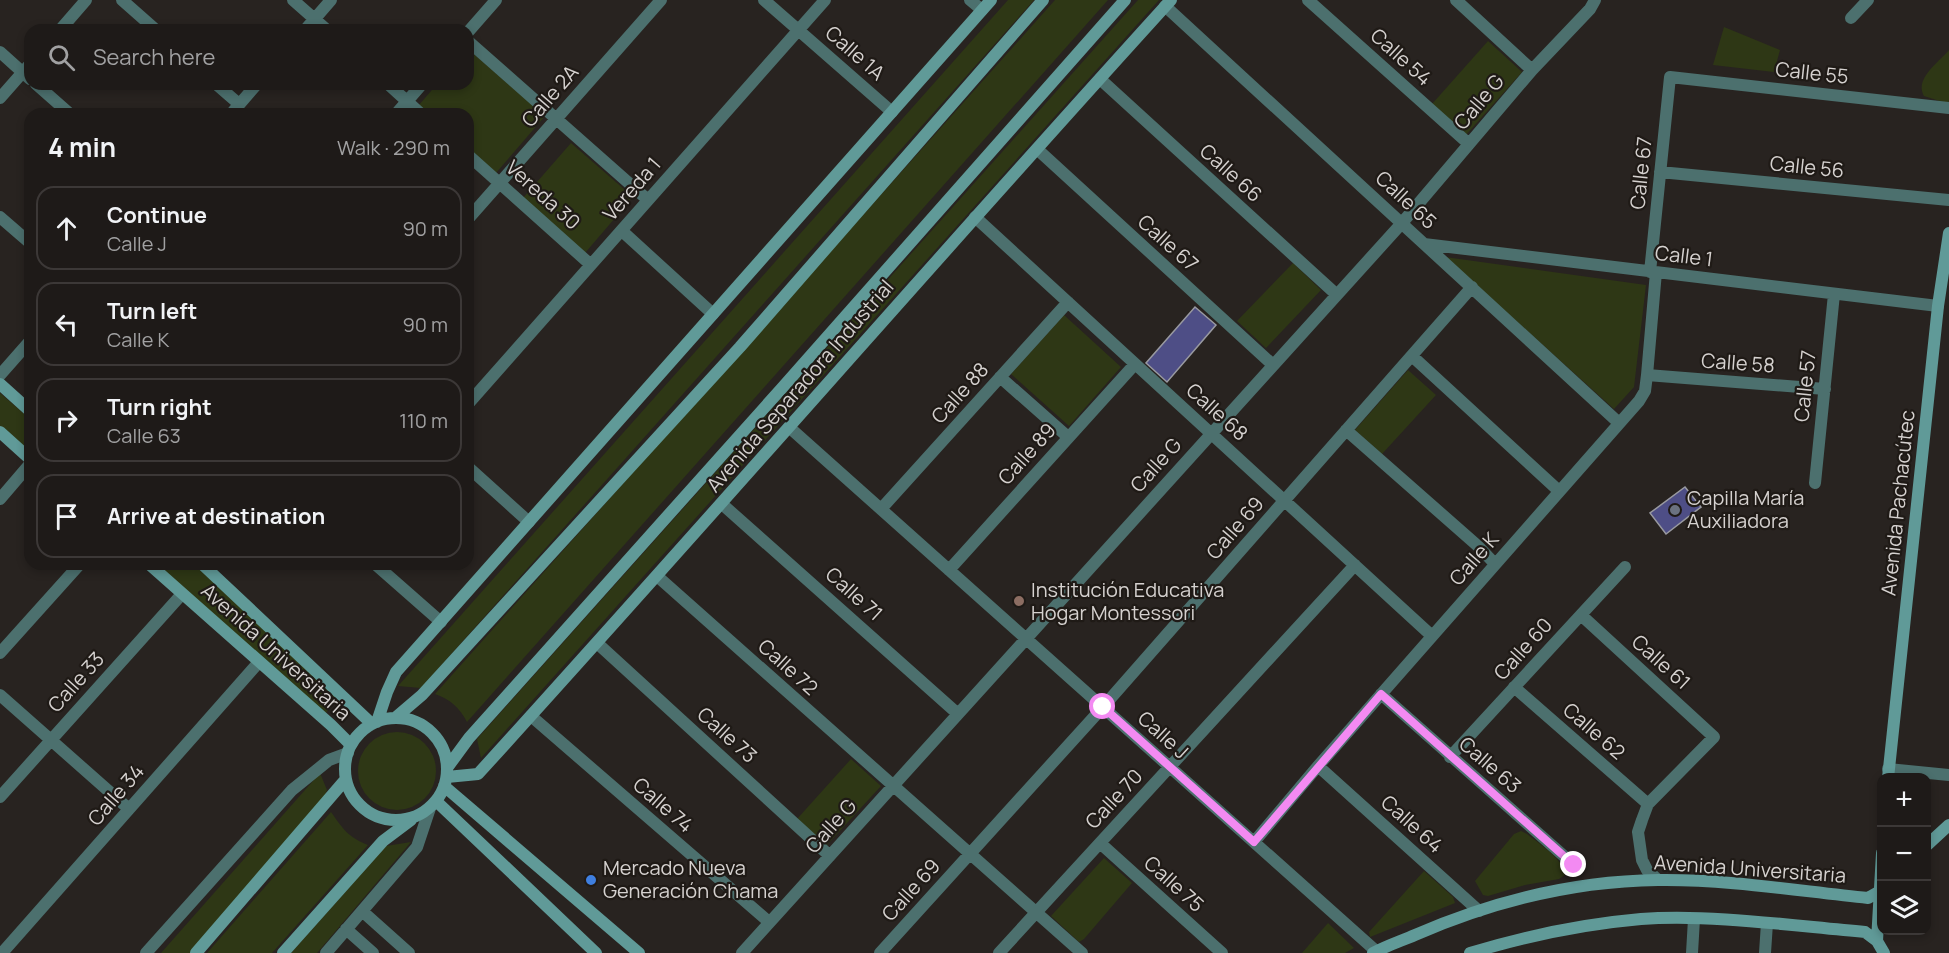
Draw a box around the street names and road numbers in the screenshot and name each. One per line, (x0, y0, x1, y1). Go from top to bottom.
street label: Calle 1A (820, 19, 891, 86)
street label: Calle 54 (1365, 22, 1438, 91)
street label: Calle 55 (1774, 55, 1850, 90)
street label: Calle 2A (515, 59, 584, 133)
street label: Calle G (1448, 68, 1510, 135)
street label: Calle 67 (1623, 135, 1658, 211)
street label: Calle 66 (1194, 137, 1268, 208)
street label: Calle 56 (1769, 149, 1845, 184)
street label: Vereda 1 (596, 151, 667, 226)
street label: Vereda 30 (500, 154, 586, 235)
street label: Calle 65 (1370, 164, 1443, 235)
street label: Calle 67 (1132, 208, 1204, 277)
street label: Calle 1 (1654, 239, 1715, 272)
street label: Avenida Separadora Industrial (700, 274, 899, 498)
street label: Calle 58 (1700, 346, 1776, 379)
street label: Calle 57 (1787, 349, 1822, 423)
street label: Calle 88 (925, 356, 994, 429)
street label: Calle 68 (1181, 377, 1254, 447)
street label: Avenida Pachacútec (1874, 409, 1921, 597)
street label: Calle 89 (992, 417, 1062, 490)
street label: Calle G (1124, 432, 1187, 498)
street label: Calle 69 (1200, 490, 1269, 565)
street label: Calle K (1443, 526, 1504, 591)
street label: Calle 71 (820, 561, 889, 627)
street label: Avenida Universitaria (196, 577, 357, 726)
street label: Calle 60 (1487, 612, 1558, 686)
street label: Calle 61 (1626, 628, 1697, 695)
street label: Calle 72 (753, 633, 824, 701)
street label: Calle 33 (41, 646, 110, 718)
street label: Calle 62 (1557, 696, 1631, 765)
street label: Calle 73 (692, 701, 763, 769)
street label: Calle J (1132, 705, 1195, 765)
street label: Calle 63 (1454, 730, 1527, 799)
street label: Calle 34 (81, 758, 150, 831)
street label: Calle 70 (1079, 763, 1148, 834)
street label: Calle 74 (627, 771, 699, 838)
street label: Calle 64 (1376, 789, 1449, 859)
street label: Calle G (799, 793, 862, 859)
street label: Avenida Universitaria (1653, 848, 1847, 889)
street label: Calle 75 (1139, 849, 1210, 918)
street label: Calle 69 (875, 853, 946, 927)

